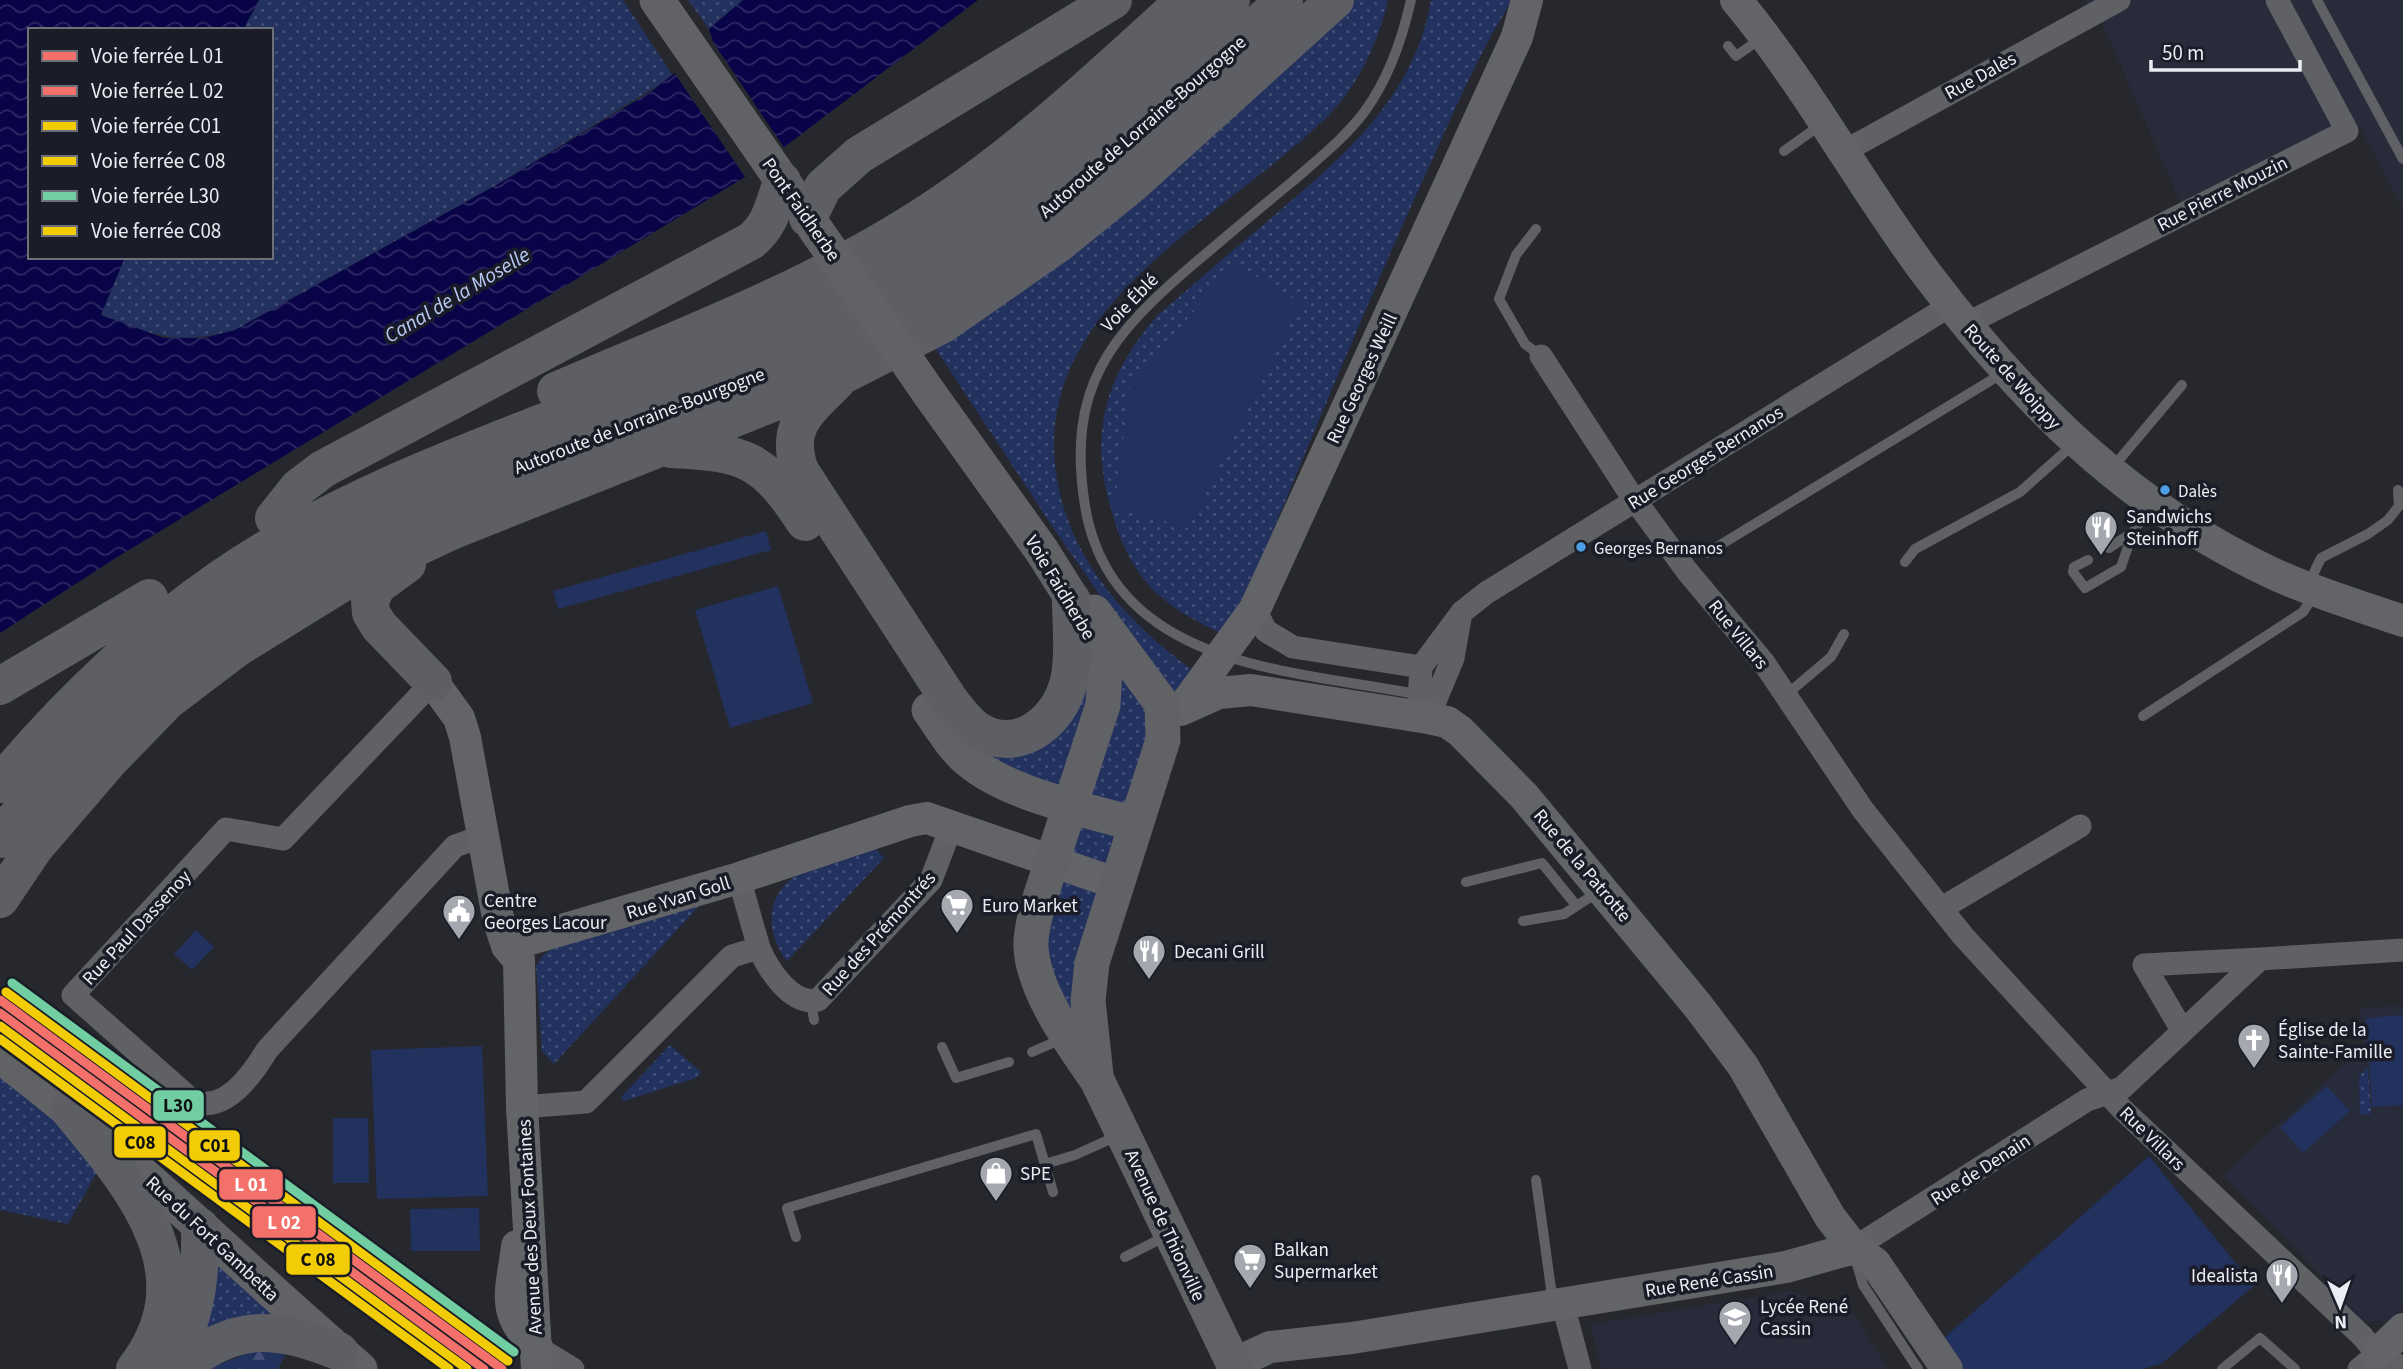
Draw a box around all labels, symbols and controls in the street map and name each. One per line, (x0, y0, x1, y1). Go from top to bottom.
legend (28, 28, 273, 259)
scale bar (2151, 28, 2300, 72)
street label: Autoroute de Lorraine-Bourgogne (1034, 29, 1252, 225)
text: 50 m (2162, 38, 2204, 68)
text: Voie ferrée L 01 (91, 41, 224, 71)
street label: Rue Dalès (1940, 46, 2021, 107)
text: Voie ferrée L 02 (91, 76, 224, 106)
text: Voie ferrée C01 (91, 111, 221, 141)
text: Voie ferrée C 08 (91, 146, 225, 176)
street label: Rue Pierre Mouzin (2153, 150, 2293, 239)
street label: Pont Faidherbe (755, 153, 847, 267)
text: Voie ferrée L30 (91, 181, 219, 211)
text: Voie ferrée C08 (91, 216, 221, 246)
water label: Canal de la Moselle (378, 240, 536, 350)
street label: Voie Éblé (1095, 268, 1165, 338)
street label: Rue Georges Weill (1320, 309, 1405, 448)
street label: Route de Woippy (1957, 318, 2067, 436)
street label: Autoroute de Lorraine-Bourgogne (510, 361, 769, 482)
street label: Rue Georges Bernanos (1623, 400, 1789, 517)
place label: Dalès (2178, 480, 2217, 504)
marker: Dalès (2158, 483, 2172, 497)
place label: Sandwichs Steinhoff (2126, 504, 2212, 553)
restaurant icon: Sandwichs Steinhoff (2082, 508, 2120, 557)
street label: Voie Faidherbe (1018, 530, 1102, 645)
place label: Georges Bernanos (1594, 537, 1723, 561)
marker: Georges Bernanos (1574, 540, 1588, 554)
street label: Rue Villars (1701, 594, 1774, 676)
street label: Rue de la Patrotte (1526, 804, 1637, 928)
street label: Rue Paul Dassenoy (76, 864, 198, 992)
street label: Rue des Prémontrés (816, 866, 942, 1002)
street label: Rue Yvan Goll (623, 870, 734, 927)
supermarket icon: Euro Market (938, 886, 976, 935)
place label: Centre Georges Lacour (484, 888, 607, 937)
public building icon: Centre Georges Lacour (440, 892, 478, 941)
place label: Euro Market (982, 893, 1078, 920)
restaurant icon: Decani Grill (1130, 932, 1168, 981)
place label: Decani Grill (1174, 939, 1265, 966)
place label: Église de la Sainte-Famille (2278, 1017, 2392, 1066)
church icon: Église de la Sainte-Famille (2235, 1021, 2273, 1070)
line badge: L30 (152, 1089, 205, 1122)
text: L30 (163, 1093, 193, 1120)
street label: Rue Villars (2113, 1101, 2191, 1177)
street label: Avenue des Deux Fontaines (511, 1118, 550, 1335)
line badge: C08 (113, 1125, 167, 1159)
street label: Rue de Denain (1926, 1128, 2036, 1213)
line badge: C01 (188, 1129, 241, 1162)
text: C08 (124, 1130, 156, 1157)
text: C01 (199, 1133, 231, 1160)
street label: Avenue de Thionville (1118, 1145, 1212, 1306)
shop icon: SPE (977, 1154, 1015, 1203)
place label: SPE (1020, 1161, 1051, 1188)
line badge: L 01 (218, 1168, 284, 1201)
street label: Rue du Fort Gambetta (139, 1170, 285, 1308)
text: L 01 (234, 1172, 268, 1199)
line badge: L 02 (251, 1205, 317, 1239)
text: L 02 (267, 1210, 301, 1237)
place label: Balkan Supermarket (1274, 1237, 1378, 1286)
supermarket icon: Balkan Supermarket (1231, 1241, 1269, 1290)
line badge: C 08 (285, 1243, 351, 1276)
text: C 08 (301, 1247, 335, 1274)
restaurant icon: Idealista (2263, 1256, 2301, 1305)
street label: Rue René Cassin (1643, 1258, 1775, 1305)
place label: Idealista (2191, 1263, 2258, 1290)
north arrow (2305, 1271, 2375, 1341)
place label: Lycée René Cassin (1760, 1294, 1848, 1343)
school or university icon: Lycée René Cassin (1716, 1298, 1754, 1347)
text: N (2334, 1308, 2347, 1335)

